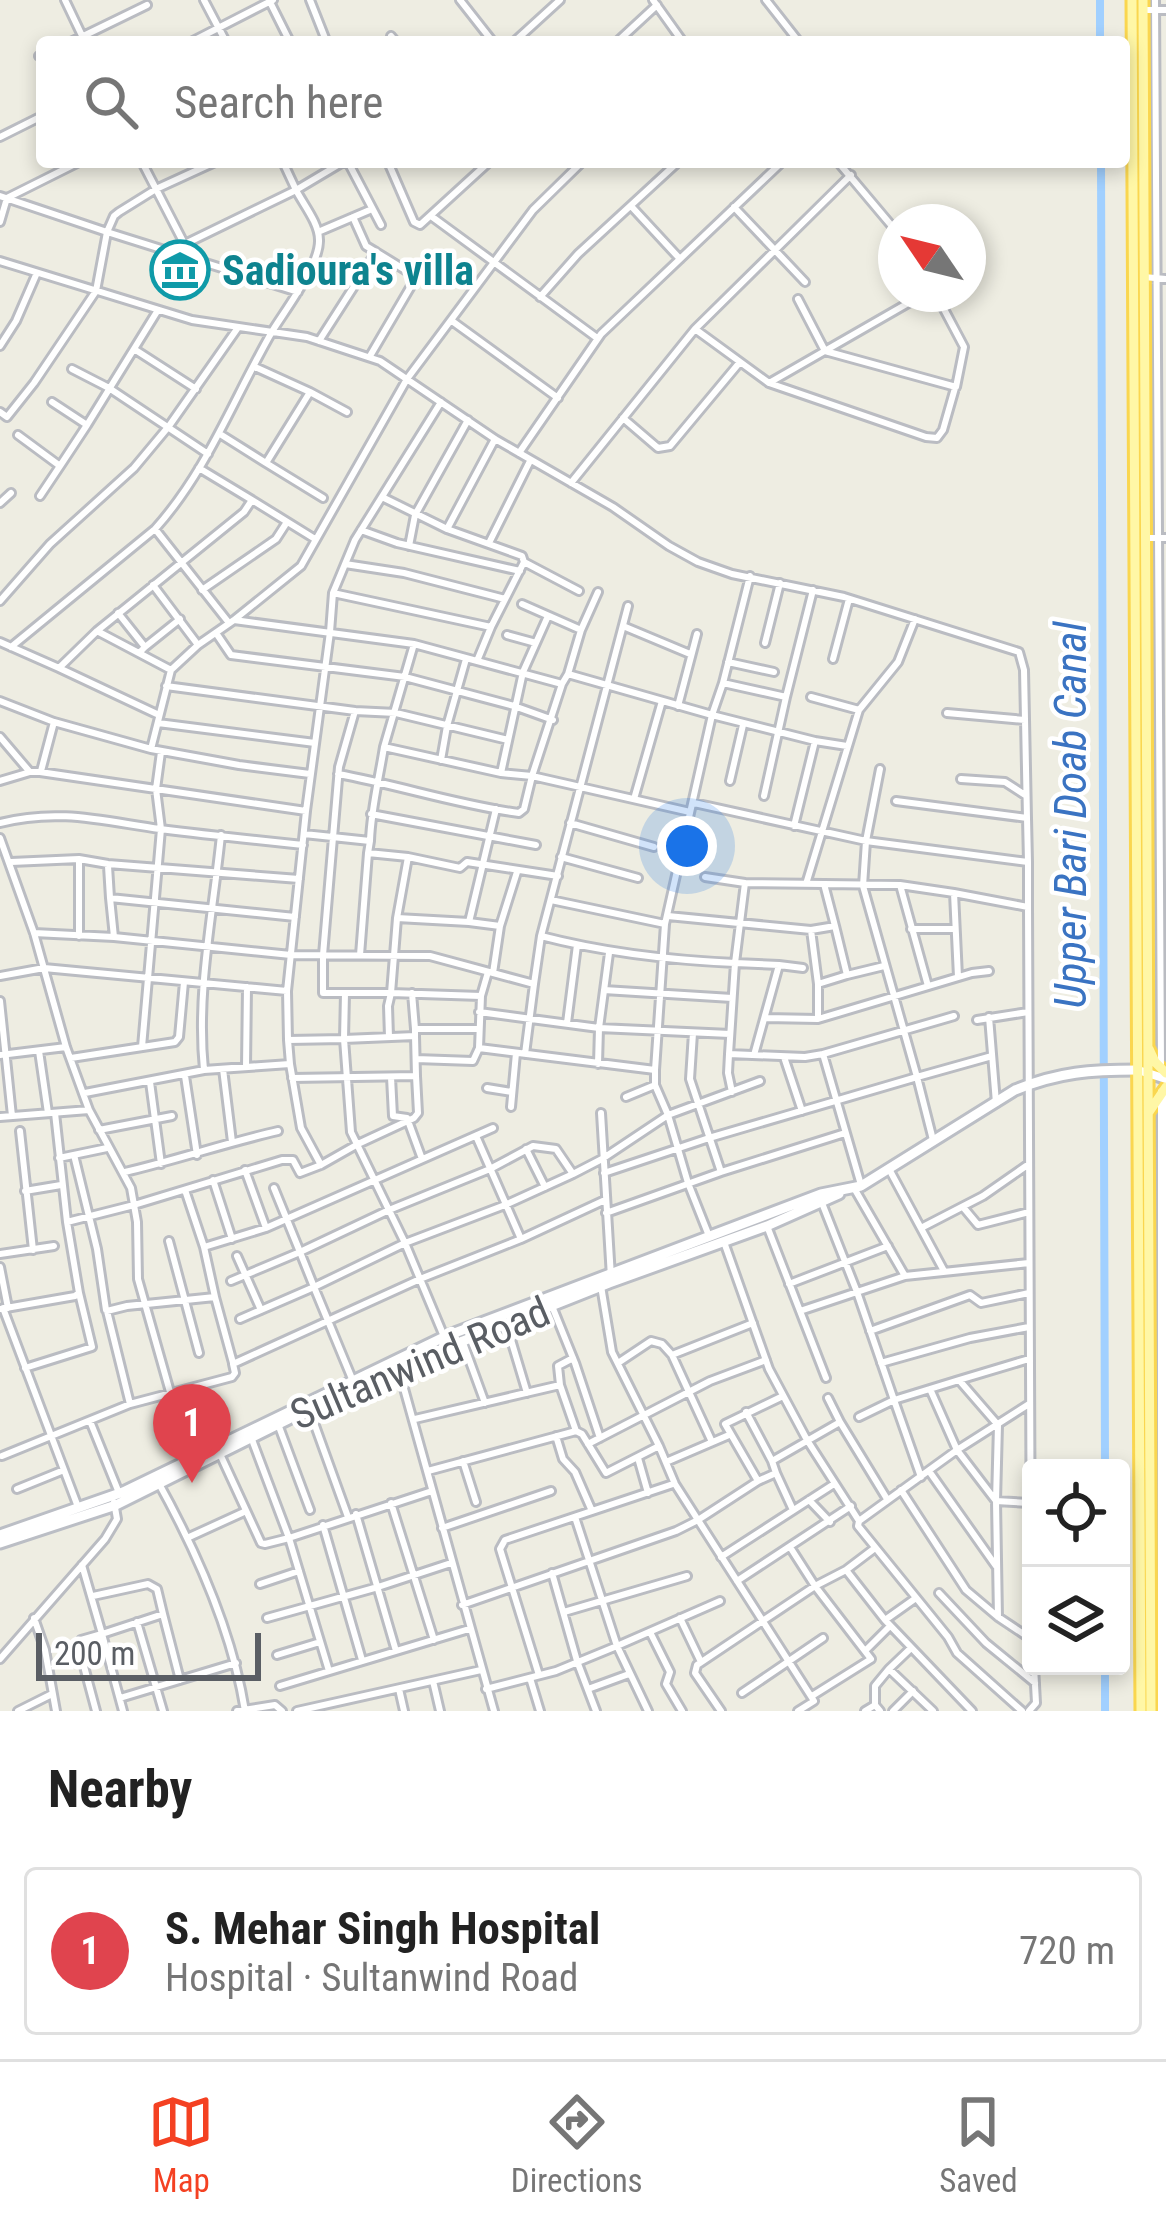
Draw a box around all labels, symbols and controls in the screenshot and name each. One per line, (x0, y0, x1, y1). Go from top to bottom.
search box (36, 36, 1130, 168)
icon: search (78, 69, 144, 135)
text: Search here (174, 76, 383, 129)
north arrow (878, 204, 986, 312)
museum icon: Sadioura's villa (149, 239, 211, 301)
place label: Sadioura's villa (222, 246, 474, 295)
water label: Upper Bari Doab Canal (1044, 620, 1097, 1009)
your location (657, 816, 717, 876)
street label: Sultanwind Road (283, 1286, 557, 1440)
pin: 1 (153, 1384, 231, 1483)
map controls (1022, 1459, 1130, 1675)
button: locate (1022, 1459, 1130, 1567)
button: layers (1022, 1567, 1130, 1675)
scale bar (36, 1627, 261, 1680)
text: 200 m (54, 1634, 135, 1673)
text: Nearby (48, 1760, 192, 1819)
text: S. Mehar Singh Hospital (165, 1902, 600, 1955)
text: 1 (80, 1928, 100, 1974)
text: 720 m (1019, 1928, 1115, 1974)
text: Hospital · Sultanwind Road (165, 1955, 578, 2001)
tab: Map (148, 2089, 214, 2200)
tab: Directions (511, 2089, 643, 2200)
tab: Saved (939, 2089, 1018, 2200)

